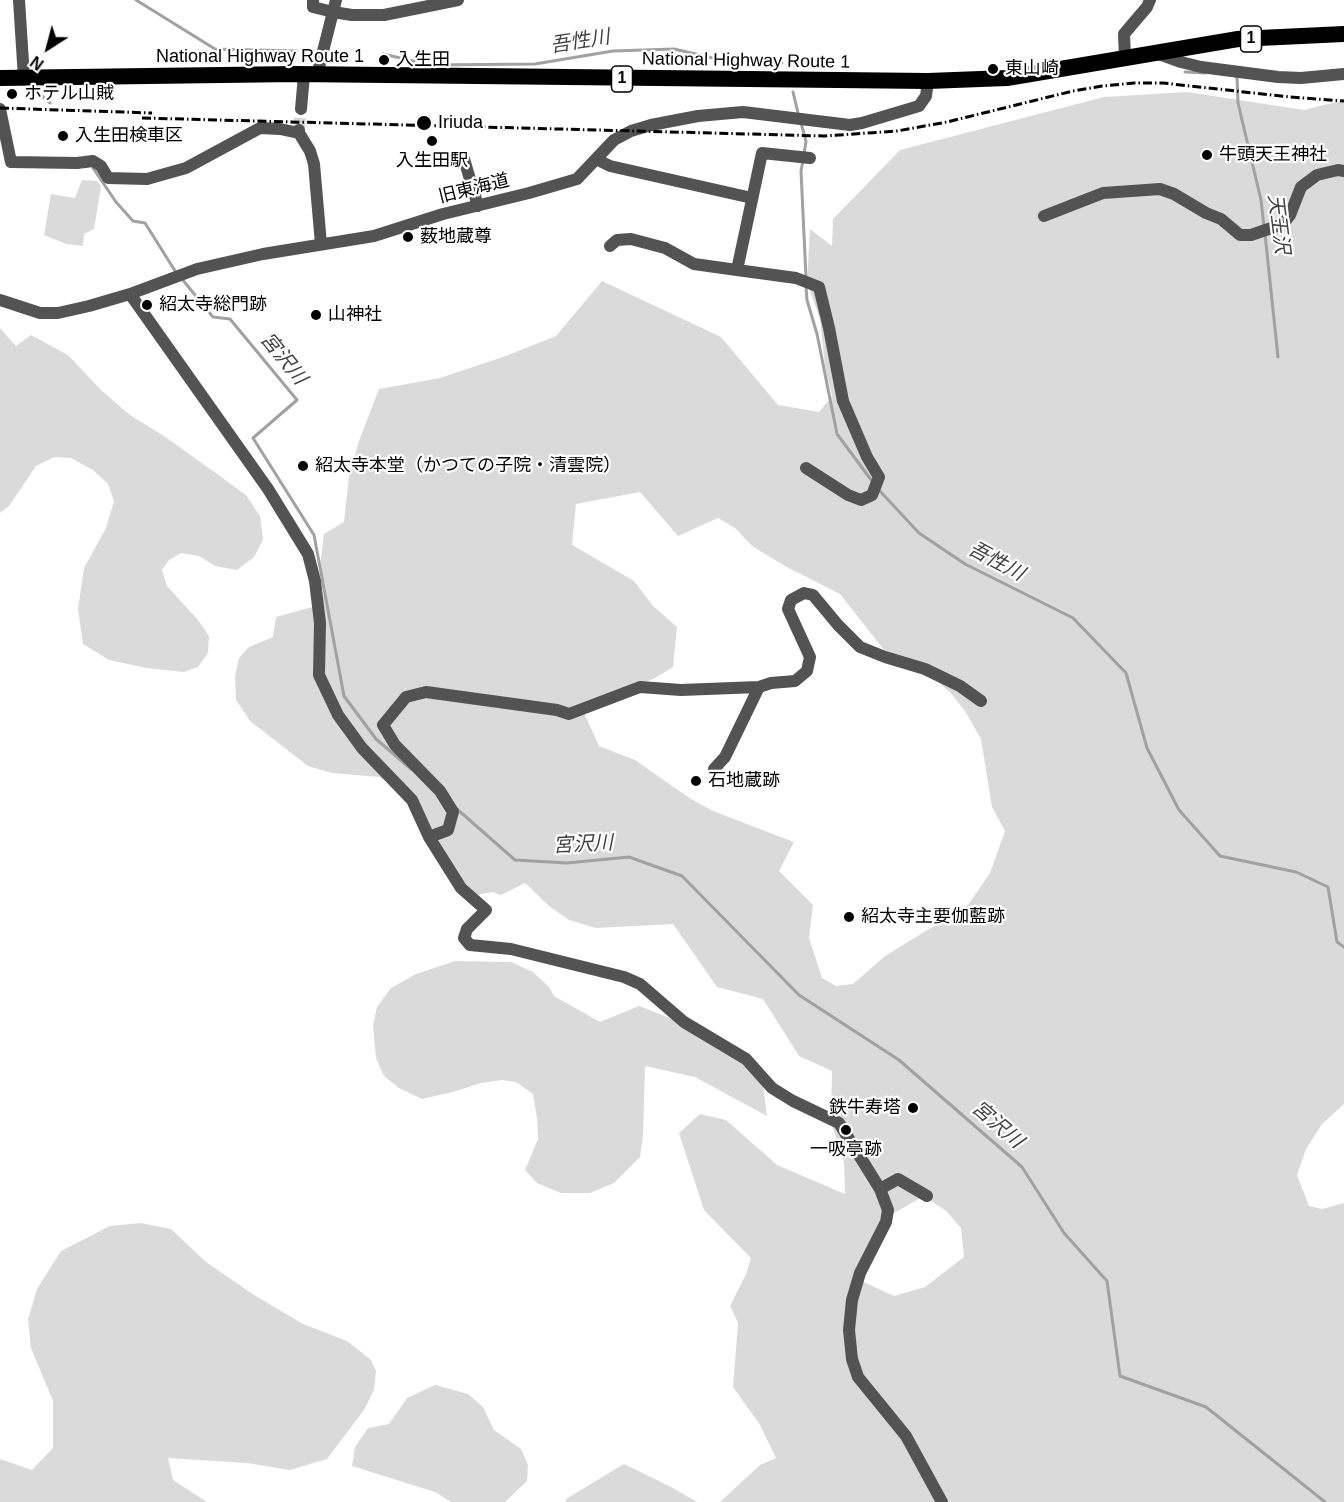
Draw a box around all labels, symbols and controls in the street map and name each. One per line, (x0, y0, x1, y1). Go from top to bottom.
north arrow (18, 18, 78, 78)
water label: 吾性川 (548, 25, 612, 59)
road number: 1 (1240, 26, 1262, 52)
street label: National Highway Route 1 (156, 46, 364, 68)
street label: National Highway Route 1 (642, 48, 850, 74)
place label: 入生田 (396, 49, 450, 71)
text: N (27, 53, 47, 73)
marker: 入生田 (377, 53, 391, 67)
place label: 東山崎 (1005, 58, 1059, 80)
marker: 東山崎 (986, 62, 1000, 76)
road number: 1 (612, 66, 632, 92)
place label: ホテル山賊 (24, 83, 114, 105)
marker: ホテル山賊 (5, 87, 19, 101)
place label: Iriuda (438, 112, 483, 134)
marker: Iriuda (415, 114, 433, 132)
place label: 入生田検車区 (75, 125, 183, 147)
marker: 入生田検車区 (56, 129, 70, 143)
marker: 入生田駅 (425, 134, 439, 148)
place label: 牛頭天王神社 (1219, 144, 1327, 166)
marker: 牛頭天王神社 (1200, 148, 1214, 162)
place label: 入生田駅 (396, 150, 468, 172)
street label: 旧東海道 (436, 170, 512, 208)
water label: 天王沢 (1262, 193, 1294, 255)
place label: 薮地蔵尊 (420, 226, 492, 248)
marker: 薮地蔵尊 (401, 230, 415, 244)
place label: 紹太寺総門跡 (159, 294, 267, 316)
marker: 紹太寺総門跡 (140, 298, 154, 312)
place label: 山神社 (328, 304, 382, 326)
marker: 山神社 (309, 308, 323, 322)
water label: 宮沢川 (255, 328, 311, 390)
place label: 紹太寺本堂（かつての子院・清雲院） (315, 455, 621, 477)
marker: 紹太寺本堂（かつての子院・清雲院） (296, 459, 310, 473)
water label: 吾性川 (964, 537, 1028, 587)
place label: 石地蔵跡 (708, 770, 780, 792)
marker: 石地蔵跡 (689, 774, 703, 788)
water label: 宮沢川 (552, 831, 614, 859)
place label: 紹太寺主要伽藍跡 (861, 906, 1005, 928)
marker: 紹太寺主要伽藍跡 (842, 910, 856, 924)
water label: 宮沢川 (966, 1096, 1028, 1154)
place label: 鉄牛寿塔 (829, 1097, 901, 1119)
marker: 鉄牛寿塔 (906, 1101, 920, 1115)
marker: 一吸亭跡 (839, 1123, 853, 1137)
place label: 一吸亭跡 (810, 1139, 882, 1161)

